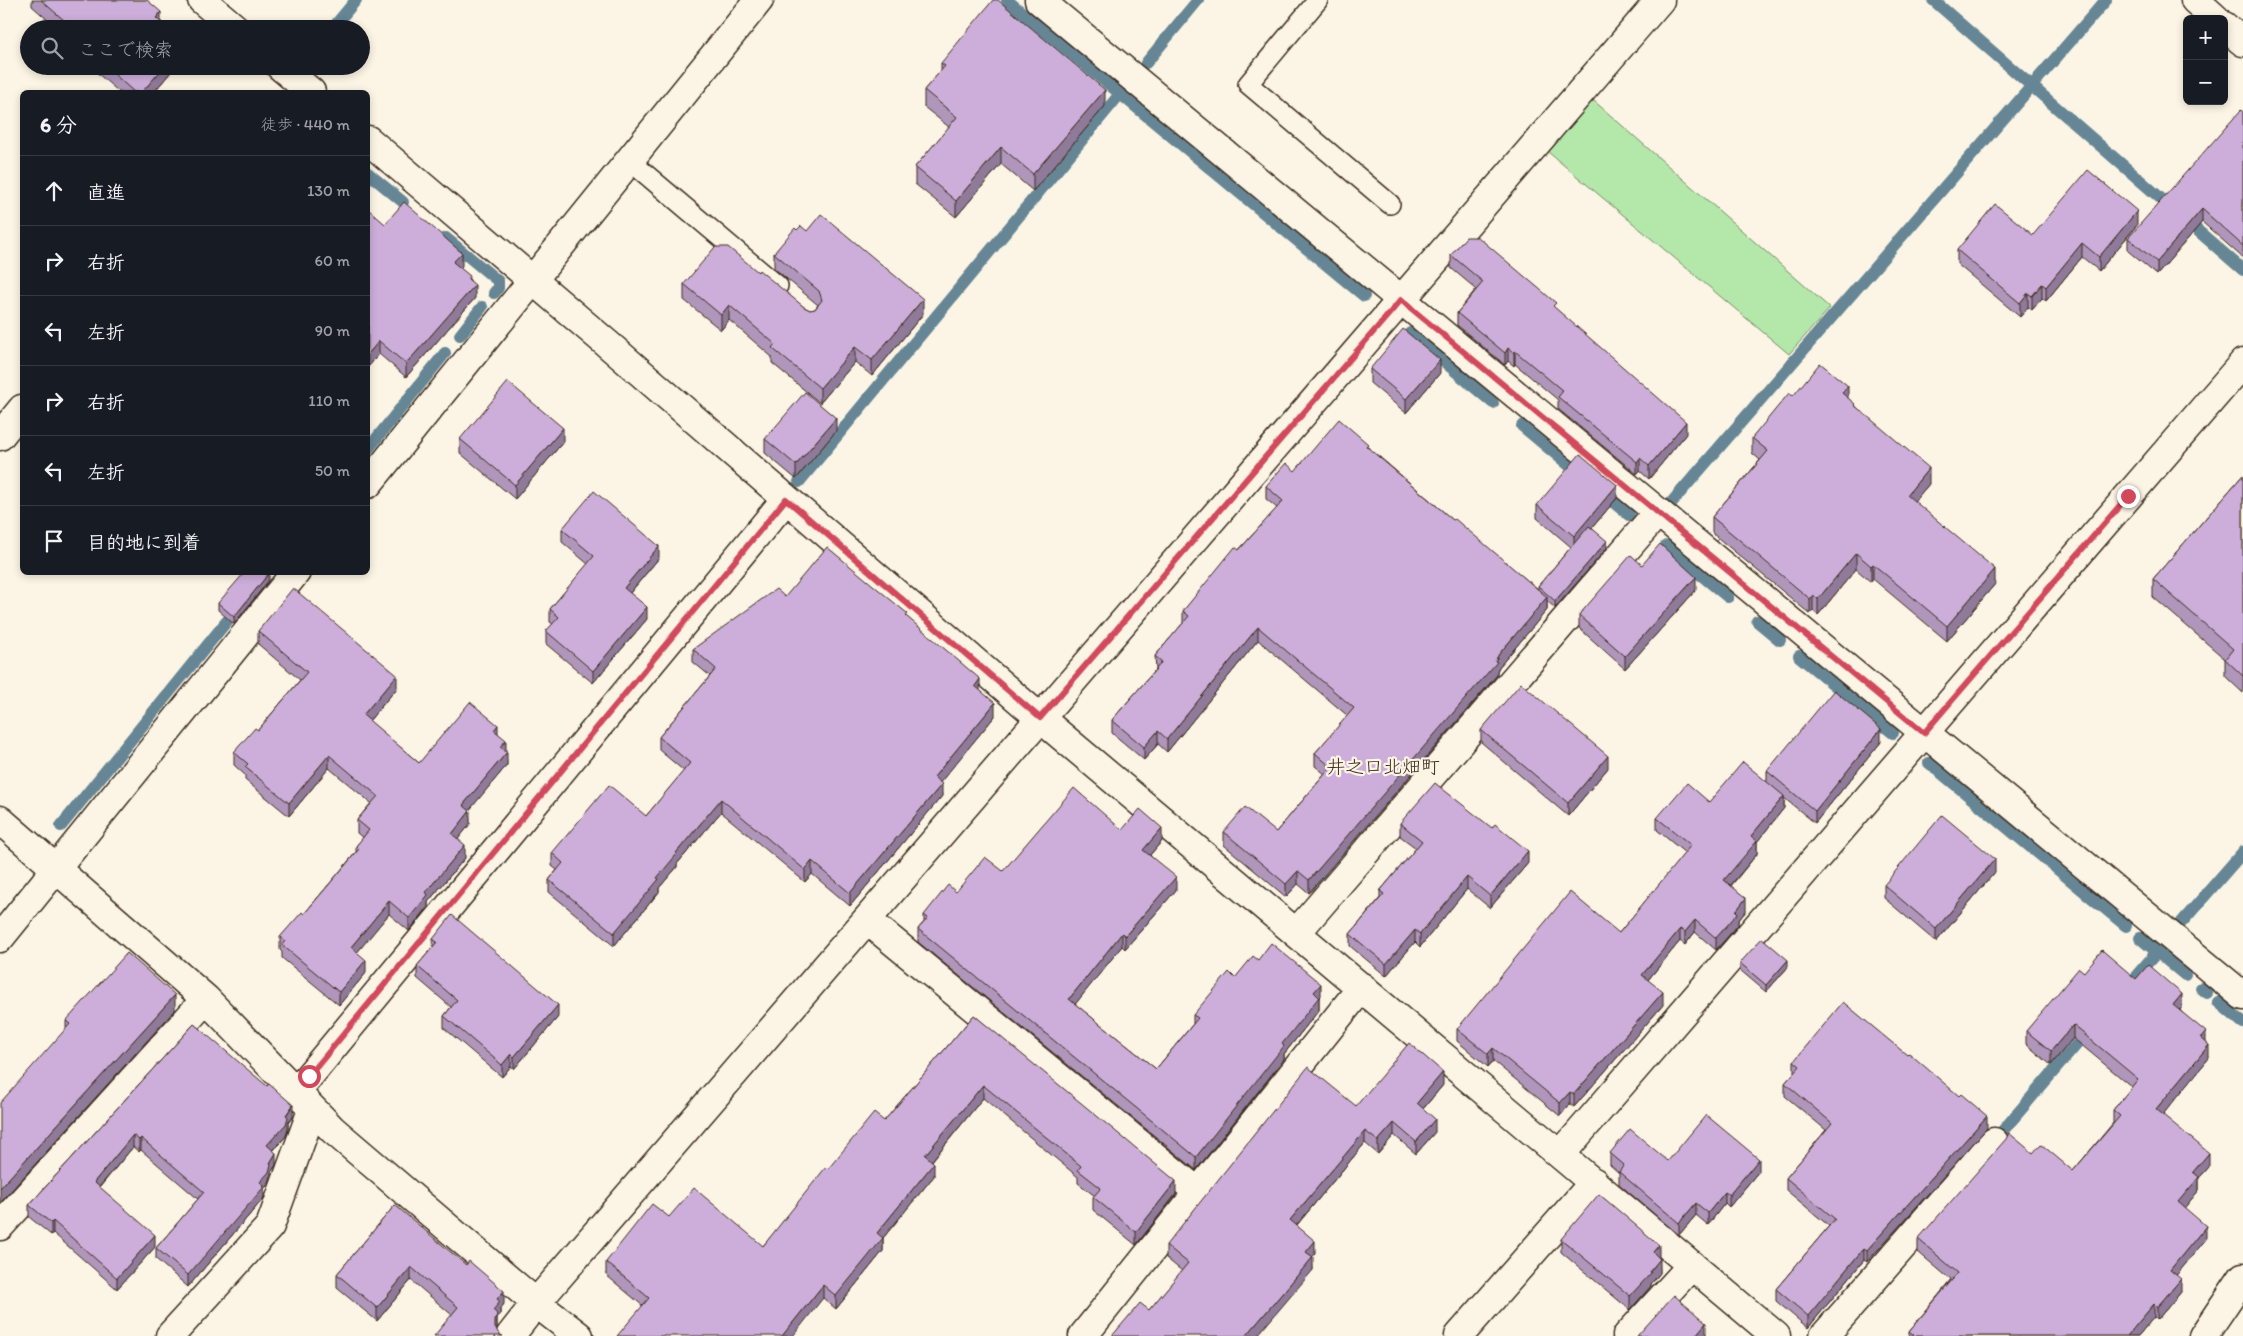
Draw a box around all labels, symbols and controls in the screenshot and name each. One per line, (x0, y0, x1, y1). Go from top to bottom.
map controls (2183, 15, 2228, 105)
button: + (2183, 15, 2228, 60)
search box (20, 20, 370, 75)
icon: search (38, 34, 66, 62)
text: ここで検索 (78, 38, 173, 61)
button: − (2183, 60, 2228, 105)
text: 6 分 (40, 112, 77, 137)
text: 徒歩 · 440 m (261, 115, 350, 134)
icon: ahead (40, 177, 68, 205)
text: 直進 (87, 181, 125, 204)
text: 130 m (307, 181, 350, 200)
icon: right (40, 247, 68, 275)
text: 右折 (87, 251, 125, 274)
text: 60 m (315, 251, 350, 270)
icon: left (40, 317, 68, 345)
text: 左折 (87, 321, 125, 344)
text: 90 m (315, 321, 350, 340)
icon: right (40, 387, 68, 415)
text: 右折 (87, 391, 125, 414)
text: 110 m (308, 391, 350, 410)
icon: left (40, 457, 68, 485)
text: 左折 (87, 461, 125, 484)
text: 50 m (315, 461, 350, 480)
route end (2117, 485, 2140, 508)
icon: arrive (40, 527, 68, 555)
text: 目的地に到着 (87, 531, 201, 554)
district label: 井之口北畑町 (1326, 755, 1440, 778)
route start (298, 1065, 321, 1088)

